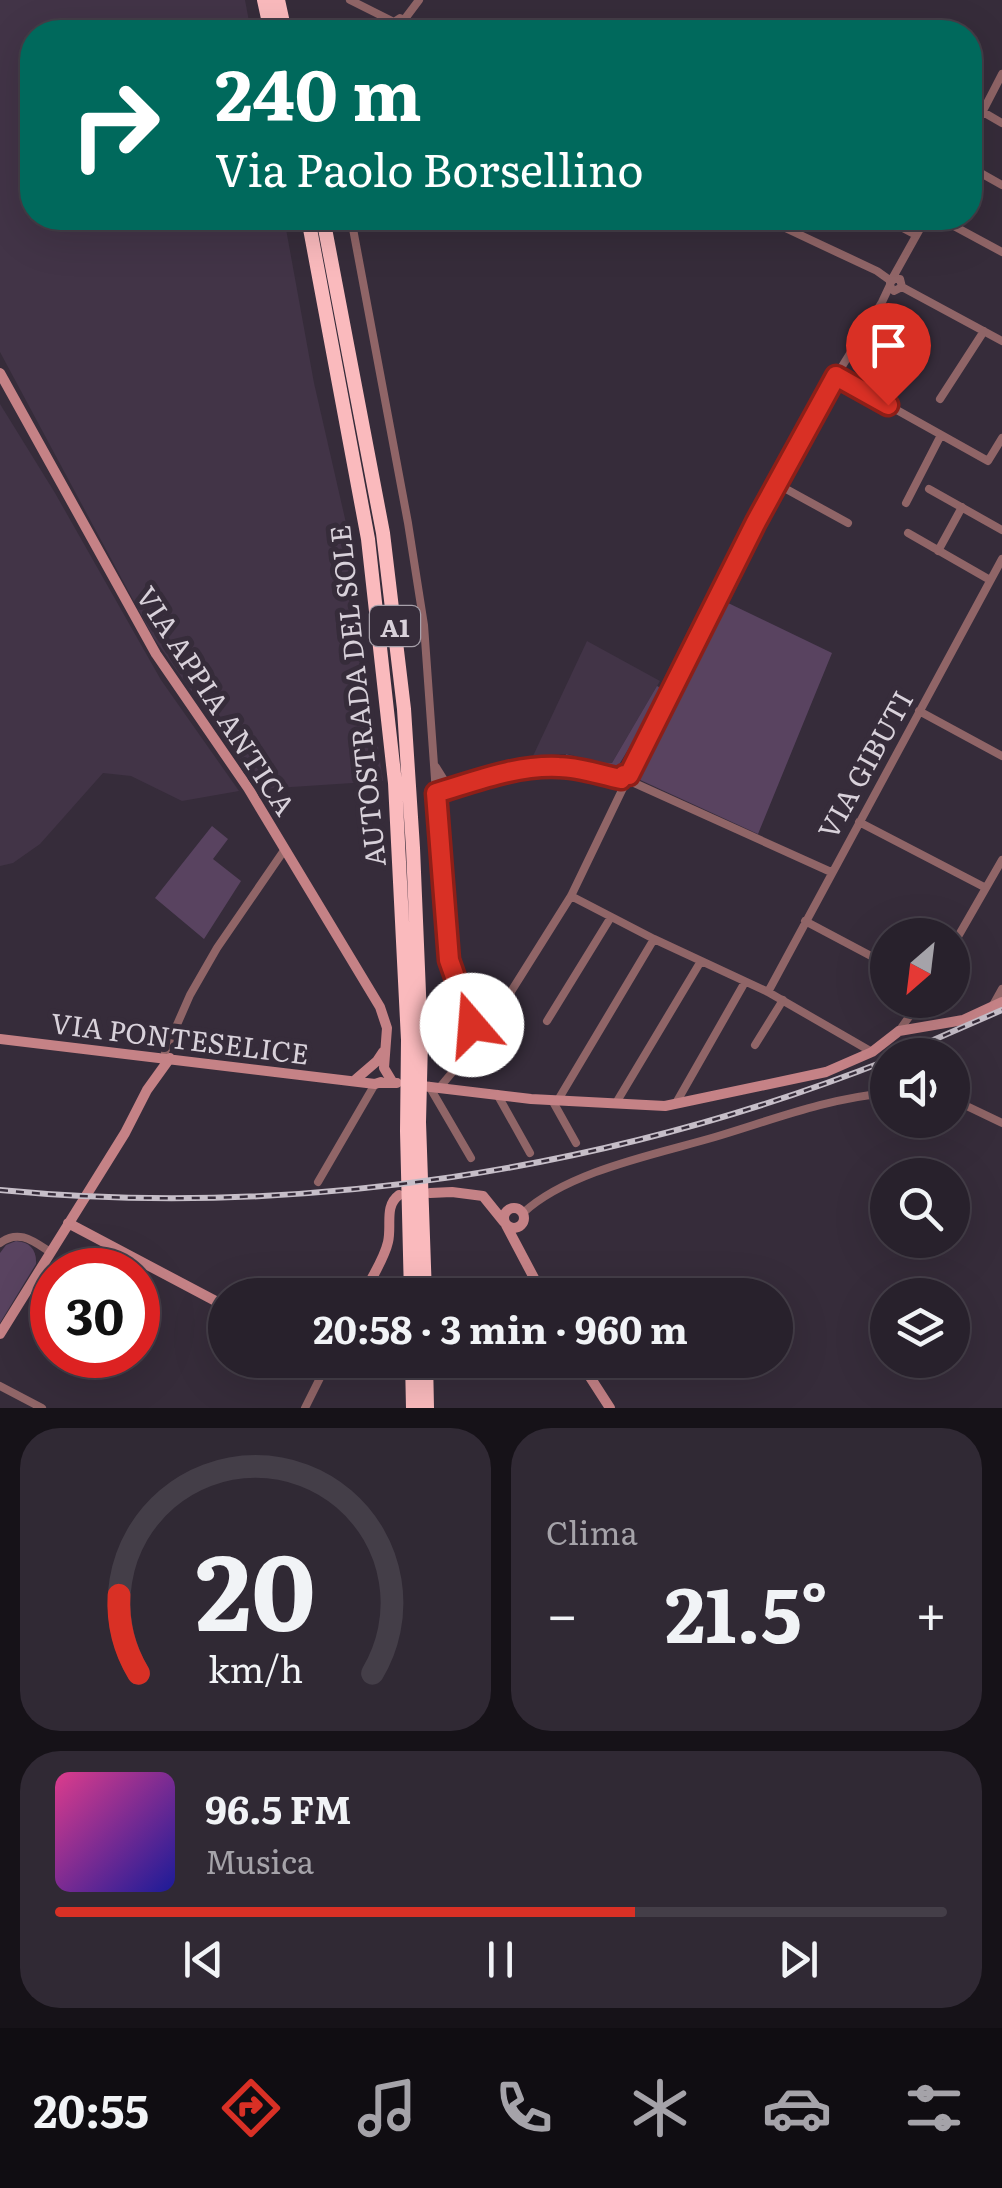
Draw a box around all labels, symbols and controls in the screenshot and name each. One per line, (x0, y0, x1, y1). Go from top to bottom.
text: 240 m (215, 39, 422, 143)
icon: right (50, 60, 180, 190)
text: Via Paolo Borsellino (215, 134, 644, 201)
pin (846, 303, 931, 406)
icon: arrive (861, 318, 916, 373)
street label: AUTOSTRADA DEL SOLE (317, 523, 395, 869)
street label: VIA APPIA ANTICA (127, 577, 307, 823)
road number: A1 (370, 606, 420, 646)
street label: VIA GIBUTI (806, 682, 922, 846)
north arrow (870, 918, 970, 1018)
map controls (870, 918, 970, 1378)
position arrow (420, 973, 524, 1077)
street label: VIA PONTESELICE (49, 1000, 311, 1074)
button: sound (870, 1038, 970, 1138)
button: search (870, 1158, 970, 1258)
speed limit sign: 30 (30, 1248, 160, 1378)
button: layers (870, 1278, 970, 1378)
text: 20:58 · 3 min · 960 m (313, 1299, 688, 1356)
text: Clima (546, 1507, 638, 1555)
text: 20 (196, 1509, 315, 1663)
text: 21.5° (665, 1555, 828, 1666)
text: − (546, 1570, 578, 1652)
text: + (915, 1570, 947, 1652)
text: km/h (208, 1641, 303, 1694)
text: 96.5 FM (205, 1779, 351, 1836)
text: Musica (205, 1836, 314, 1884)
icon: previous (176, 1932, 231, 1987)
icon: pause (473, 1932, 528, 1987)
icon: next (771, 1932, 826, 1987)
icon: directions (216, 2073, 286, 2143)
icon: music (352, 2073, 422, 2143)
icon: phone (489, 2073, 559, 2143)
icon: climate (625, 2073, 695, 2143)
icon: car (762, 2073, 832, 2143)
icon: filters (899, 2073, 969, 2143)
text: 20:55 (33, 2075, 149, 2142)

